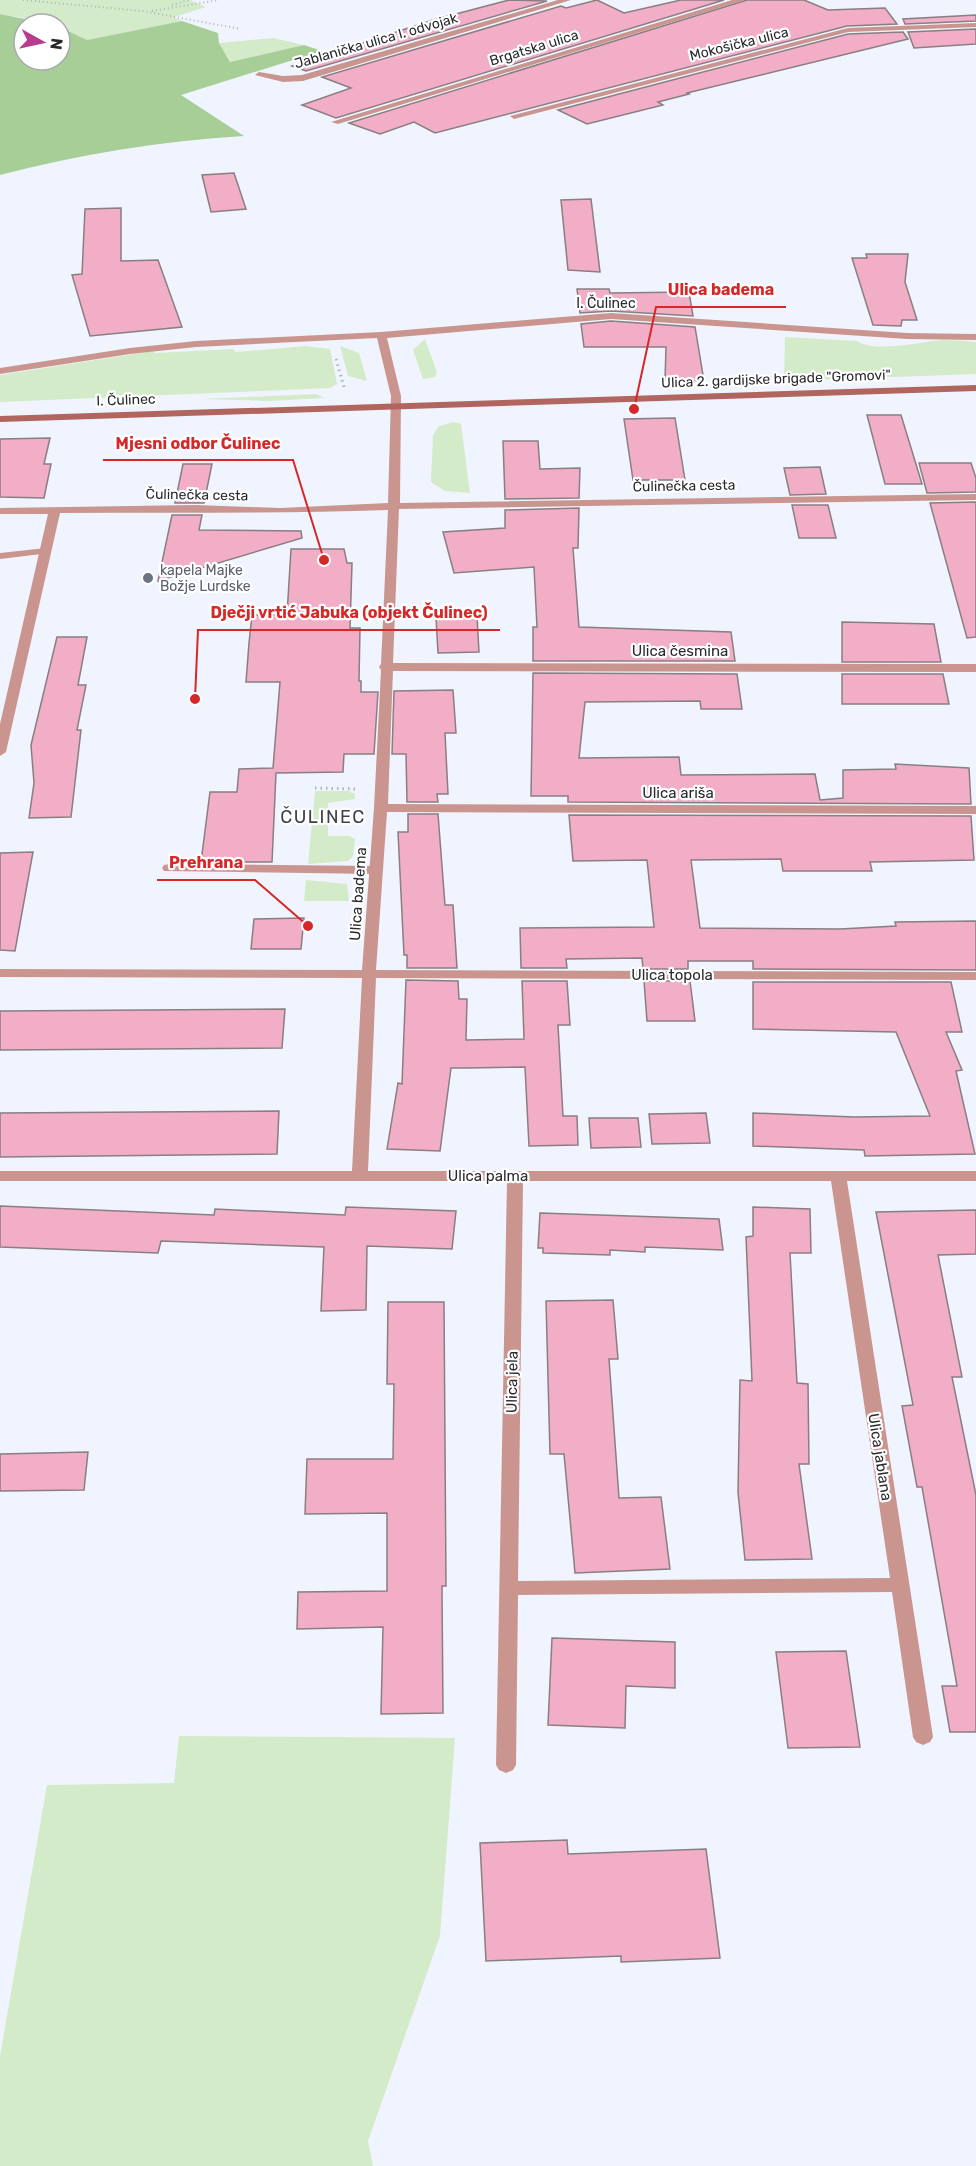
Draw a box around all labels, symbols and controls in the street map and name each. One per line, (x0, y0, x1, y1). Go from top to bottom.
street label: Jablanička ulica I. odvojak (292, 9, 460, 72)
north arrow (12, 12, 72, 72)
street label: Mokošička ulica (688, 24, 790, 64)
street label: Brgatska ulica (487, 26, 581, 70)
text: N (46, 37, 67, 51)
callout: Ulica badema (656, 273, 786, 307)
text: Ulica badema (668, 280, 774, 299)
street label: I. Čulinec (576, 294, 636, 312)
street label: Ulica 2. gardijske brigade "Gromovi" (661, 366, 891, 392)
street label: I. Čulinec (96, 389, 156, 410)
callout: Mjesni odbor Čulinec (103, 426, 293, 460)
text: Mjesni odbor Čulinec (115, 433, 281, 453)
street label: Čulinečka cesta (632, 476, 736, 495)
street label: Čulinečka cesta (145, 485, 249, 504)
place label: kapela Majke Božje Lurdske (160, 562, 251, 595)
marker: kapela Majke Božje Lurdske (141, 571, 155, 585)
callout: Dječji vrtić Jabuka (objekt Čulinec) (198, 596, 500, 630)
text: Dječji vrtić Jabuka (objekt Čulinec) (210, 602, 488, 622)
street label: Ulica česmina (632, 642, 728, 660)
street label: Ulica ariša (642, 784, 714, 802)
district label: ČULINEC (280, 806, 366, 828)
callout: Prehrana (157, 846, 255, 880)
street label: Ulica badema (346, 846, 370, 942)
text: Prehrana (169, 853, 243, 872)
street label: Ulica topola (631, 966, 713, 984)
street label: Ulica palma (448, 1167, 528, 1185)
street label: Ulica jela (502, 1351, 522, 1413)
street label: Ulica jablana (864, 1412, 896, 1502)

